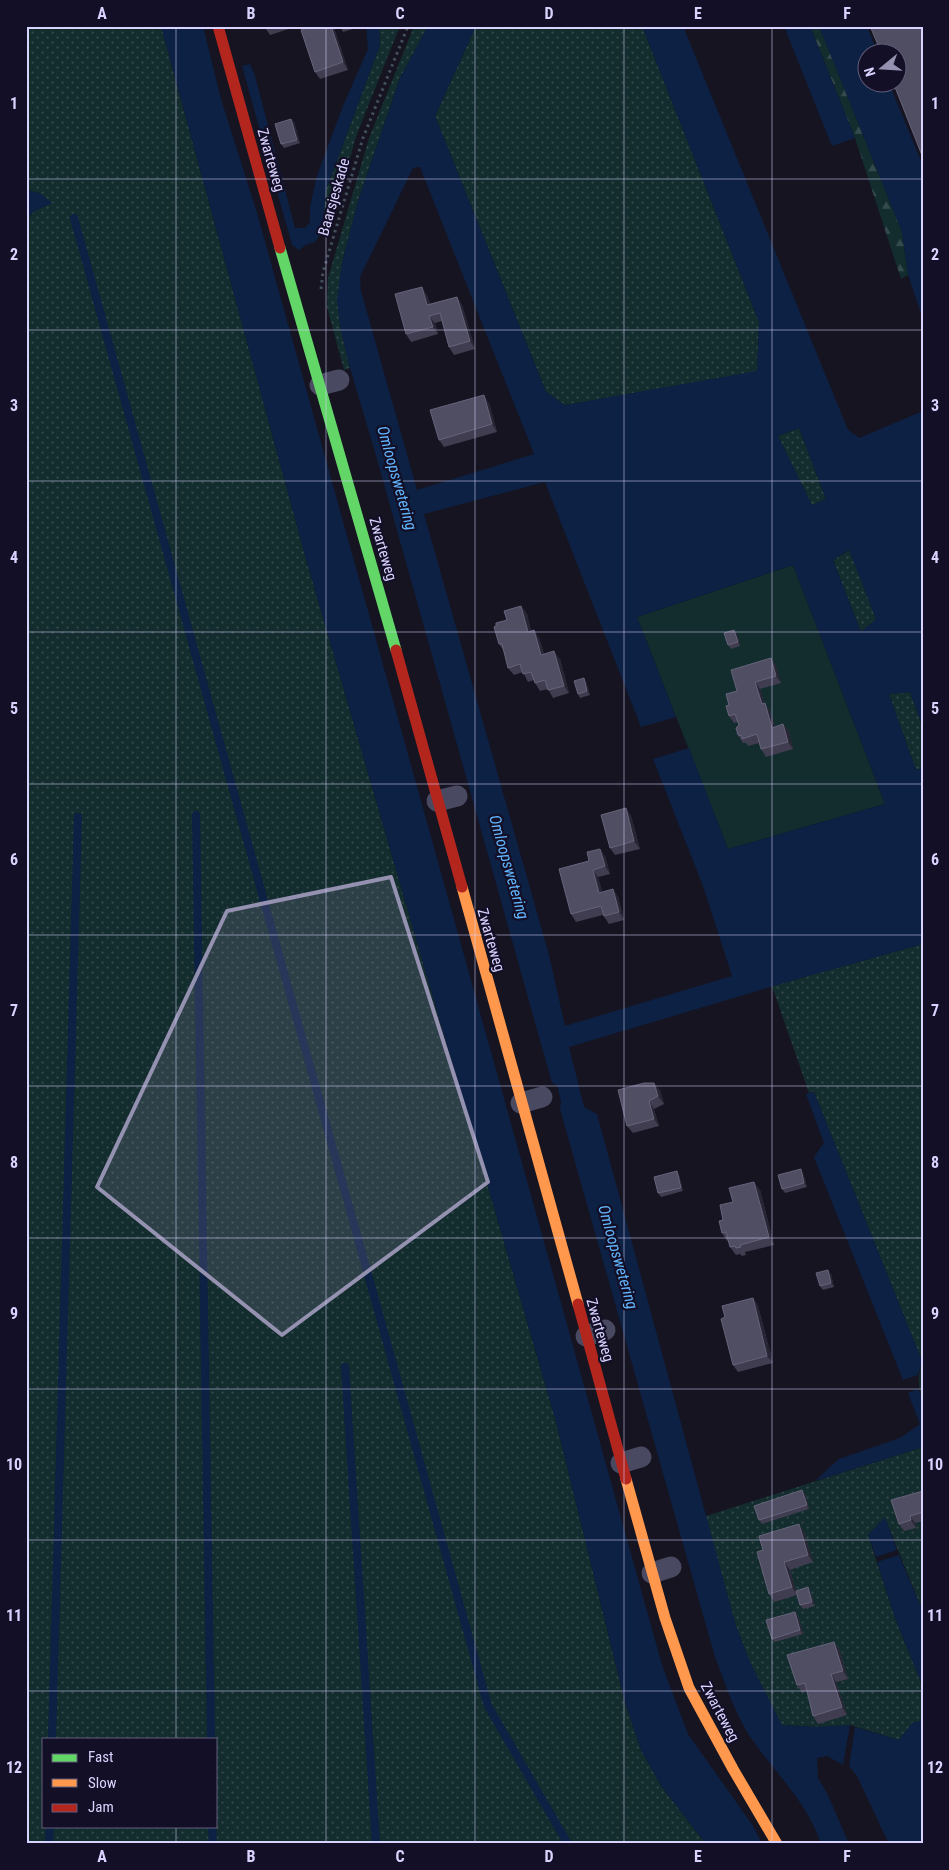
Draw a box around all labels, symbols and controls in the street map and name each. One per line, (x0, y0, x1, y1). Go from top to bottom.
text: A (97, 4, 107, 23)
text: B (247, 4, 256, 23)
text: C (395, 4, 405, 23)
text: D (544, 4, 554, 23)
text: E (694, 4, 702, 23)
text: F (843, 4, 851, 23)
north arrow (856, 42, 906, 92)
text: N (861, 65, 879, 79)
text: 1 (10, 94, 18, 113)
text: 1 (931, 94, 939, 113)
street label: Zwarteweg (253, 126, 289, 194)
street label: Baarsjeskade (314, 156, 354, 238)
text: 2 (10, 245, 18, 264)
text: 2 (931, 245, 939, 264)
text: 3 (10, 396, 18, 415)
text: 3 (931, 396, 939, 415)
water label: Omloopswetering (373, 424, 421, 533)
street label: Zwarteweg (365, 515, 401, 583)
text: 4 (10, 548, 18, 567)
text: 4 (931, 548, 939, 567)
text: 5 (10, 699, 18, 718)
text: 5 (931, 699, 939, 718)
water label: Omloopswetering (485, 813, 533, 922)
text: 6 (10, 850, 18, 869)
text: 6 (931, 850, 939, 869)
street label: Zwarteweg (473, 906, 509, 974)
text: 7 (10, 1001, 18, 1020)
text: 7 (931, 1001, 939, 1020)
text: 8 (10, 1153, 18, 1172)
text: 8 (931, 1153, 939, 1172)
water label: Omloopswetering (594, 1203, 642, 1312)
street label: Zwarteweg (582, 1296, 618, 1364)
text: 9 (10, 1304, 18, 1323)
text: 9 (931, 1304, 939, 1323)
text: 10 (6, 1455, 22, 1474)
text: 10 (927, 1455, 943, 1474)
text: 11 (6, 1606, 22, 1625)
text: 11 (927, 1606, 943, 1625)
street label: Zwarteweg (697, 1679, 743, 1745)
legend (42, 1738, 218, 1828)
text: Fast (88, 1748, 113, 1766)
text: 12 (6, 1758, 22, 1777)
text: 12 (927, 1758, 943, 1777)
text: Slow (88, 1774, 117, 1792)
text: Jam (88, 1798, 114, 1816)
text: A (97, 1847, 107, 1866)
text: B (247, 1847, 256, 1866)
text: C (395, 1847, 405, 1866)
text: D (544, 1847, 554, 1866)
text: E (694, 1847, 702, 1866)
text: F (843, 1847, 851, 1866)

